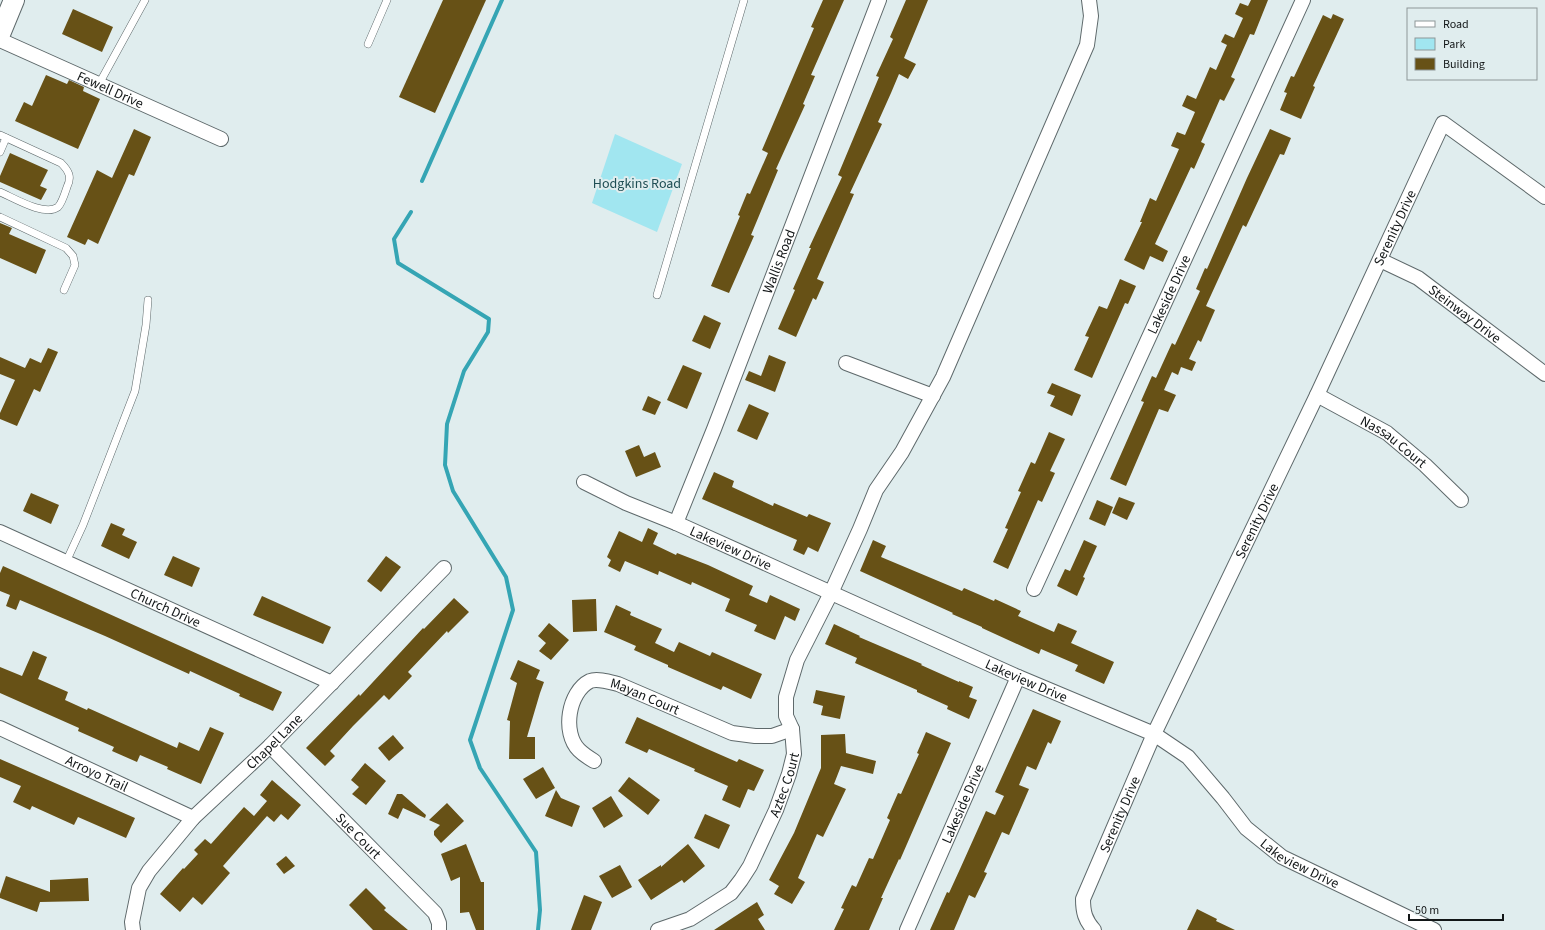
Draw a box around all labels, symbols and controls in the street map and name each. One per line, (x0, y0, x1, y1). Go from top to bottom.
legend (1407, 8, 1537, 80)
text: Road (1443, 16, 1469, 33)
text: Park (1443, 36, 1465, 53)
text: Building (1443, 56, 1485, 73)
street label: Fewell Drive (73, 67, 147, 114)
park label: Hodgkins Road (593, 174, 681, 194)
street label: Serenity Drive (1369, 187, 1422, 269)
street label: Wallis Road (758, 227, 801, 297)
street label: Lakeside Drive (1143, 252, 1196, 337)
street label: Steinway Drive (1424, 280, 1505, 348)
street label: Nassau Court (1356, 411, 1431, 473)
street label: Serenity Drive (1231, 480, 1284, 562)
street label: Lakeview Drive (686, 521, 775, 576)
street label: Church Drive (127, 584, 204, 633)
street label: Lakeview Drive (982, 654, 1070, 708)
street label: Mayan Court (608, 673, 683, 720)
street label: Chapel Lane (242, 709, 308, 774)
street label: Aztec Court (765, 750, 805, 821)
street label: Arroyo Trail (62, 751, 132, 798)
street label: Lakeside Drive (937, 761, 990, 847)
street label: Serenity Drive (1095, 773, 1146, 856)
street label: Sue Court (330, 809, 385, 864)
street label: Lakeview Drive (1255, 834, 1342, 894)
scale bar (1409, 896, 1503, 922)
text: 50 m (1415, 902, 1439, 919)

